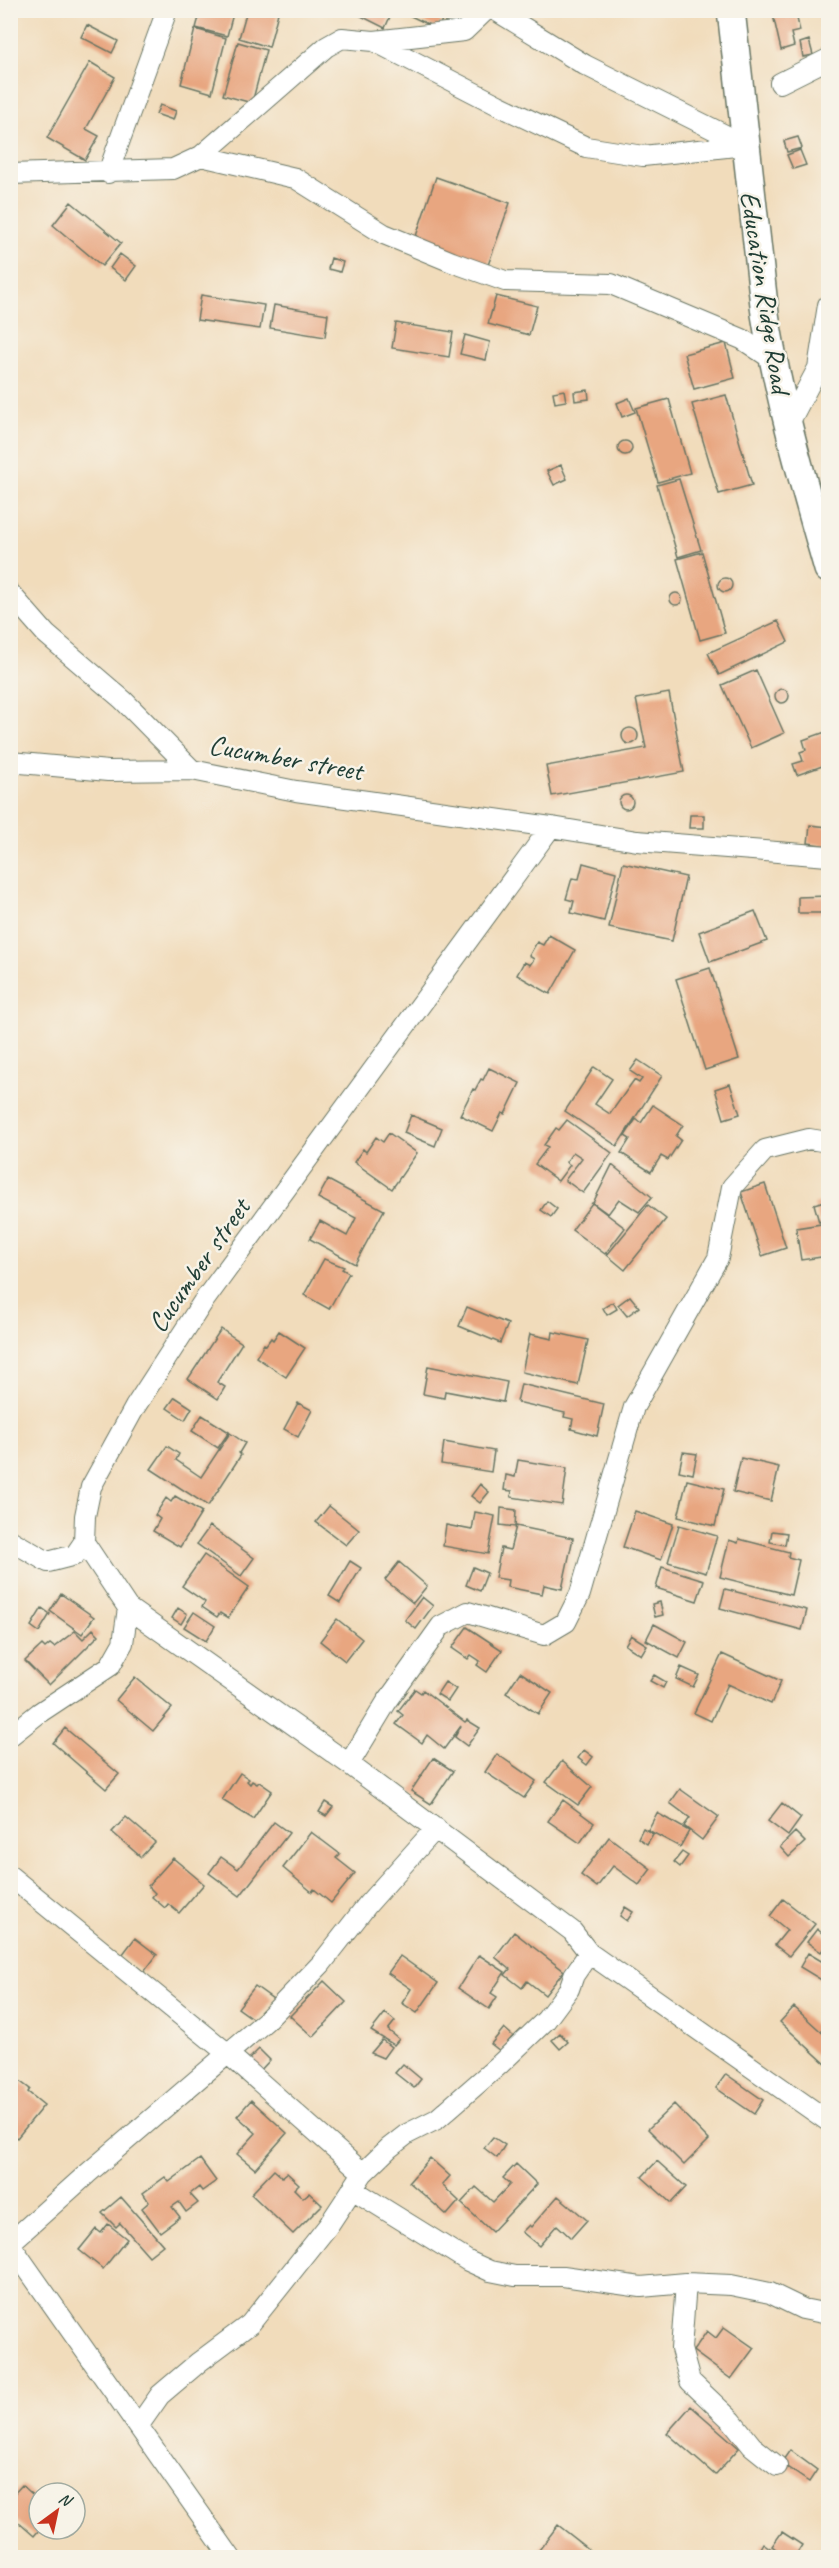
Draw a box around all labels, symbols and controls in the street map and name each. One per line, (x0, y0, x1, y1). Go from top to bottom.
street label: Education Ridge Road (732, 189, 799, 399)
street label: Cucumber street (206, 727, 368, 789)
street label: Cucumber street (140, 1189, 259, 1339)
north arrow (27, 2481, 87, 2541)
text: N (55, 2488, 77, 2512)

